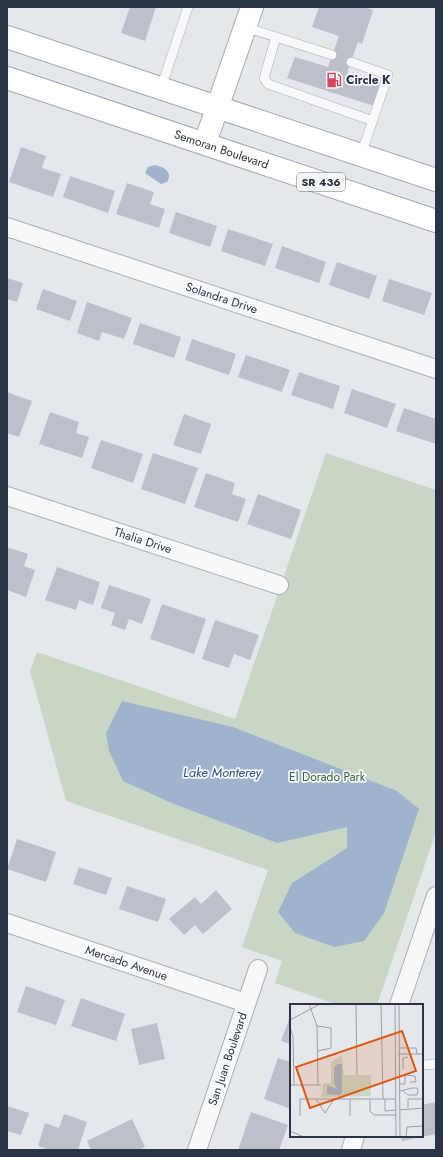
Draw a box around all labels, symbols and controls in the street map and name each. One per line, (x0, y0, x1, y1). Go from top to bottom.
fuel station icon: Circle K (325, 71, 343, 89)
place label: Circle K (346, 71, 391, 89)
street label: Semoran Boulevard (172, 125, 271, 174)
road number: SR 436 (297, 173, 345, 191)
street label: Solandra Drive (183, 278, 260, 318)
street label: Thalia Drive (112, 523, 174, 558)
water label: Lake Monterey (183, 763, 262, 782)
park label: El Dorado Park (289, 768, 366, 786)
street label: Mercado Avenue (83, 941, 170, 985)
inset map (290, 1004, 423, 1137)
street label: San Juan Boulevard (204, 1010, 252, 1108)

